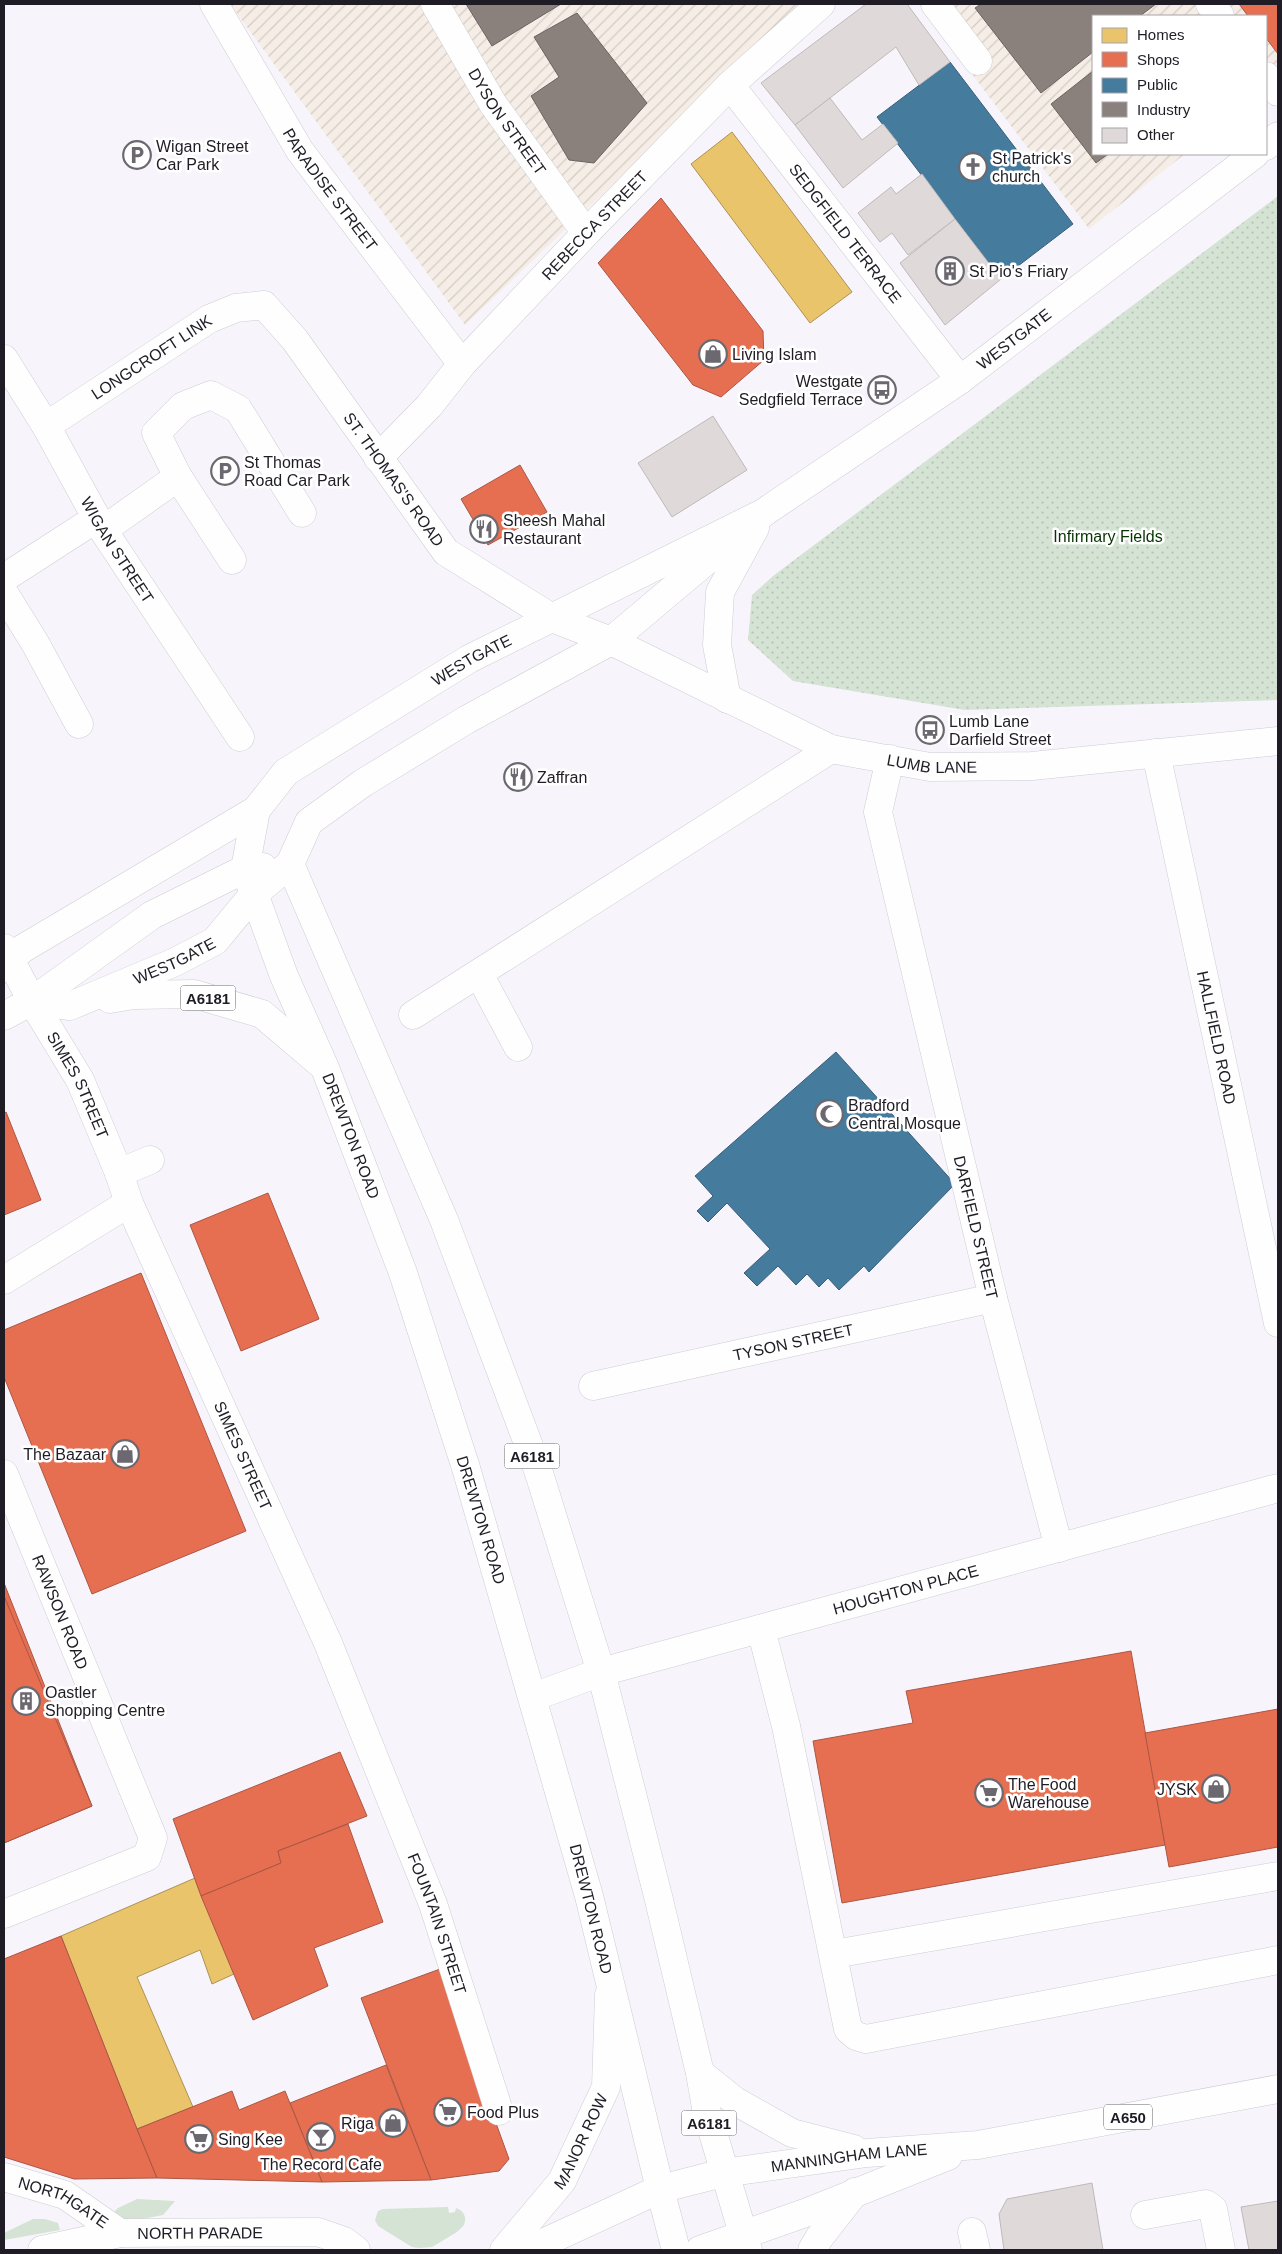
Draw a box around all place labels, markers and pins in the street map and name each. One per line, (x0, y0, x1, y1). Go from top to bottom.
place label: Wigan Street Car Park (156, 138, 249, 173)
parking icon: Wigan Street Car Park (122, 140, 152, 170)
place label: St Patrick's church (992, 150, 1072, 185)
church icon: St Patrick's church (958, 152, 988, 182)
building icon: St Pio's Friary (935, 256, 965, 286)
place label: St Pio's Friary (969, 263, 1068, 280)
shop icon: Living Islam (698, 339, 728, 369)
place label: Living Islam (732, 346, 816, 363)
place label: Westgate Sedgfield Terrace (739, 373, 863, 408)
bus stop icon: Westgate Sedgfield Terrace (867, 375, 897, 405)
place label: St Thomas Road Car Park (244, 454, 351, 489)
parking icon: St Thomas Road Car Park (210, 456, 240, 486)
place label: Sheesh Mahal Restaurant (503, 512, 605, 547)
restaurant icon: Sheesh Mahal Restaurant (469, 514, 499, 544)
place label: Lumb Lane Darfield Street (949, 713, 1052, 748)
bus stop icon: Lumb Lane Darfield Street (915, 715, 945, 745)
restaurant icon: Zaffran (503, 762, 533, 792)
place label: Zaffran (537, 769, 587, 786)
place label: Bradford Central Mosque (848, 1097, 961, 1132)
mosque icon: Bradford Central Mosque (814, 1099, 844, 1129)
shop icon: The Bazaar (110, 1439, 140, 1469)
place label: The Bazaar (23, 1446, 107, 1463)
place label: Oastler Shopping Centre (45, 1684, 165, 1719)
building icon: Oastler Shopping Centre (11, 1686, 41, 1716)
shop icon: JYSK (1201, 1774, 1231, 1804)
place label: The Food Warehouse (1008, 1776, 1089, 1811)
supermarket icon: The Food Warehouse (974, 1778, 1004, 1808)
place label: JYSK (1157, 1781, 1197, 1798)
supermarket icon: Food Plus (433, 2097, 463, 2127)
place label: Food Plus (467, 2104, 539, 2121)
shop icon: Riga (378, 2108, 408, 2138)
place label: Riga (341, 2115, 374, 2132)
bar icon: The Record Cafe (306, 2122, 336, 2152)
supermarket icon: Sing Kee (184, 2124, 214, 2154)
place label: Sing Kee (218, 2131, 283, 2148)
place label: The Record Cafe (260, 2156, 382, 2173)

